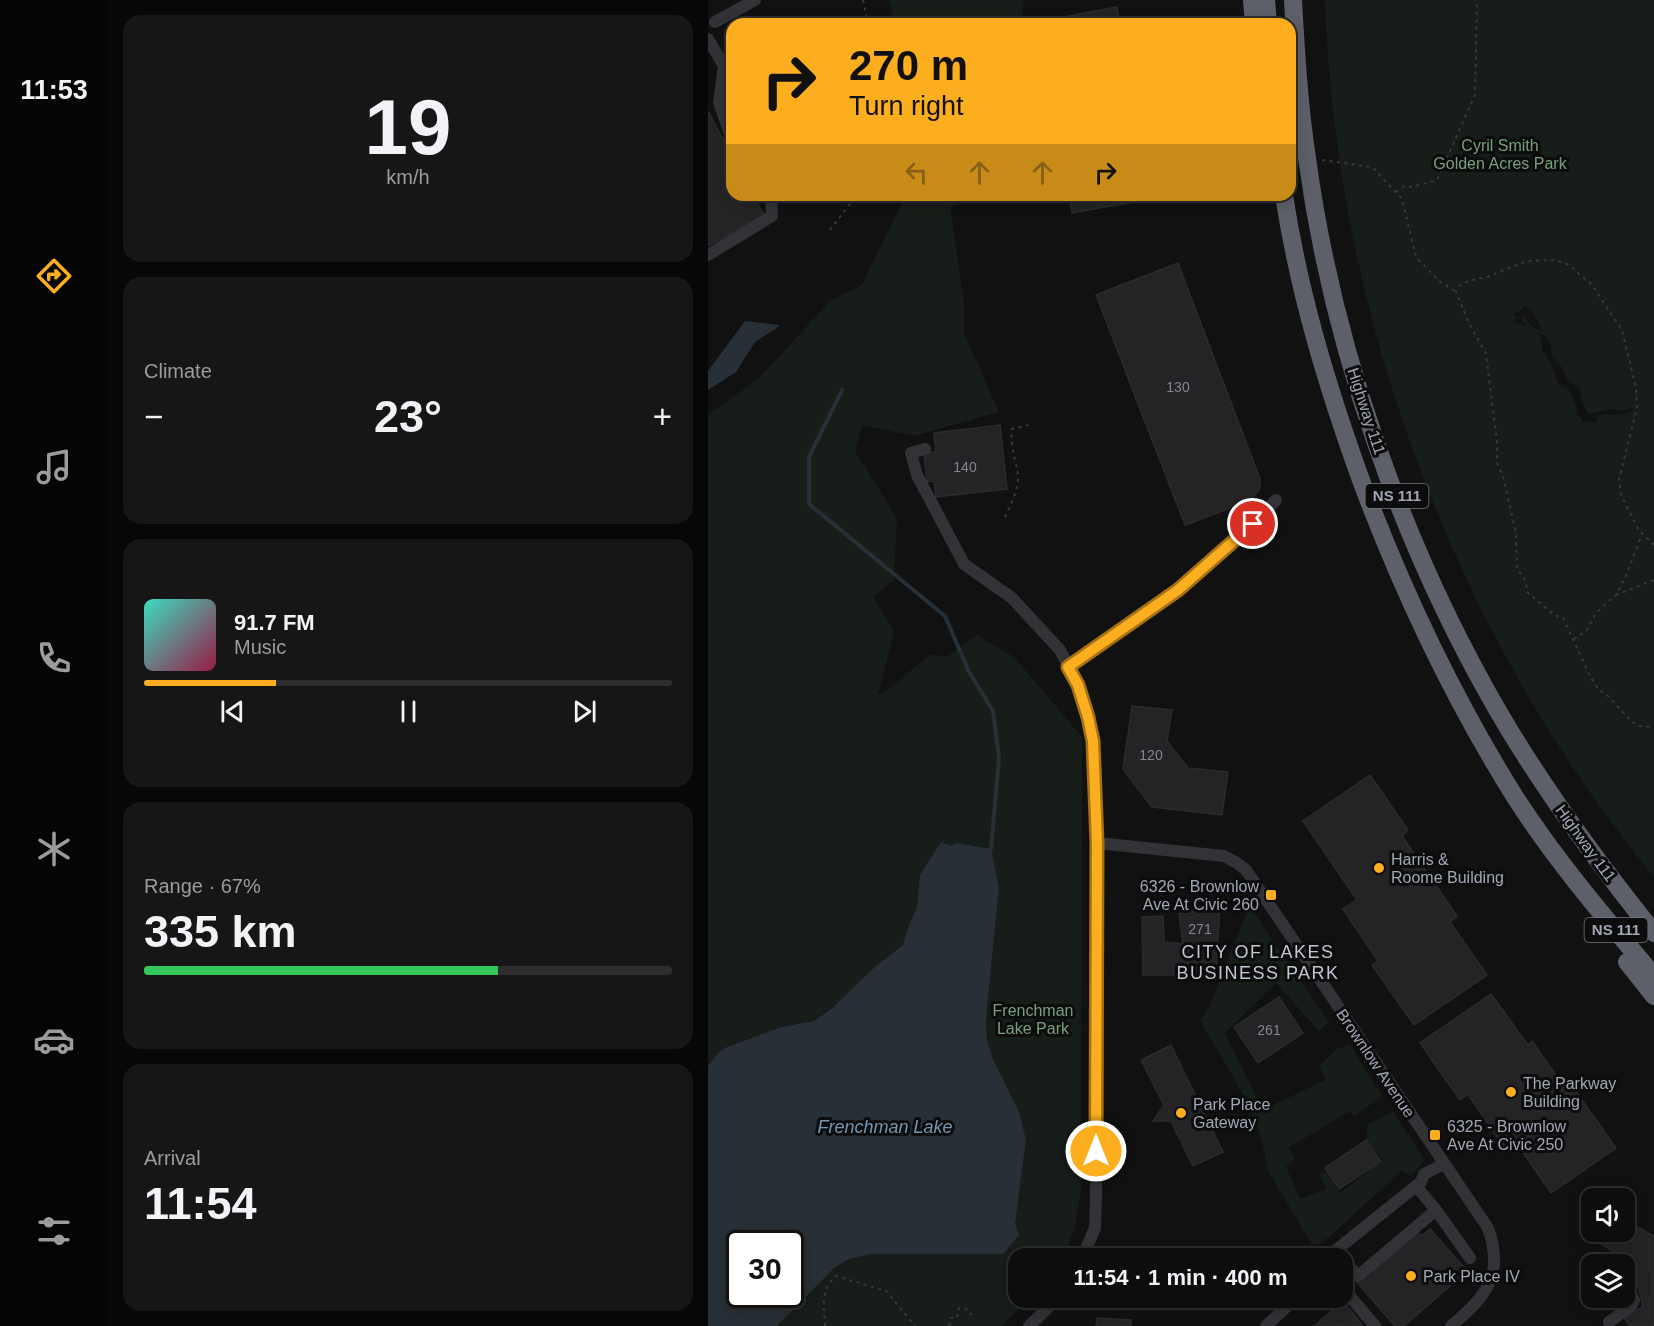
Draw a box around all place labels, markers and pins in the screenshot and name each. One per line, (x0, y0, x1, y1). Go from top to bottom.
pin (1227, 498, 1278, 549)
place label: Harris & Roome Building (1391, 851, 1504, 886)
marker: Harris & Roome Building (1372, 861, 1386, 875)
place label: 6326 - Brownlow Ave At Civic 260 (1140, 878, 1259, 913)
marker: 6326 - Brownlow Ave At Civic 260 (1264, 888, 1278, 902)
place label: The Parkway Building (1523, 1075, 1616, 1110)
marker: The Parkway Building (1504, 1085, 1518, 1099)
place label: Park Place Gateway (1193, 1096, 1270, 1131)
marker: Park Place Gateway (1174, 1106, 1188, 1120)
place label: 6325 - Brownlow Ave At Civic 250 (1447, 1118, 1567, 1153)
marker: 6325 - Brownlow Ave At Civic 250 (1428, 1128, 1442, 1142)
place label: Park Place IV (1423, 1268, 1520, 1285)
marker: Park Place IV (1404, 1269, 1418, 1283)

